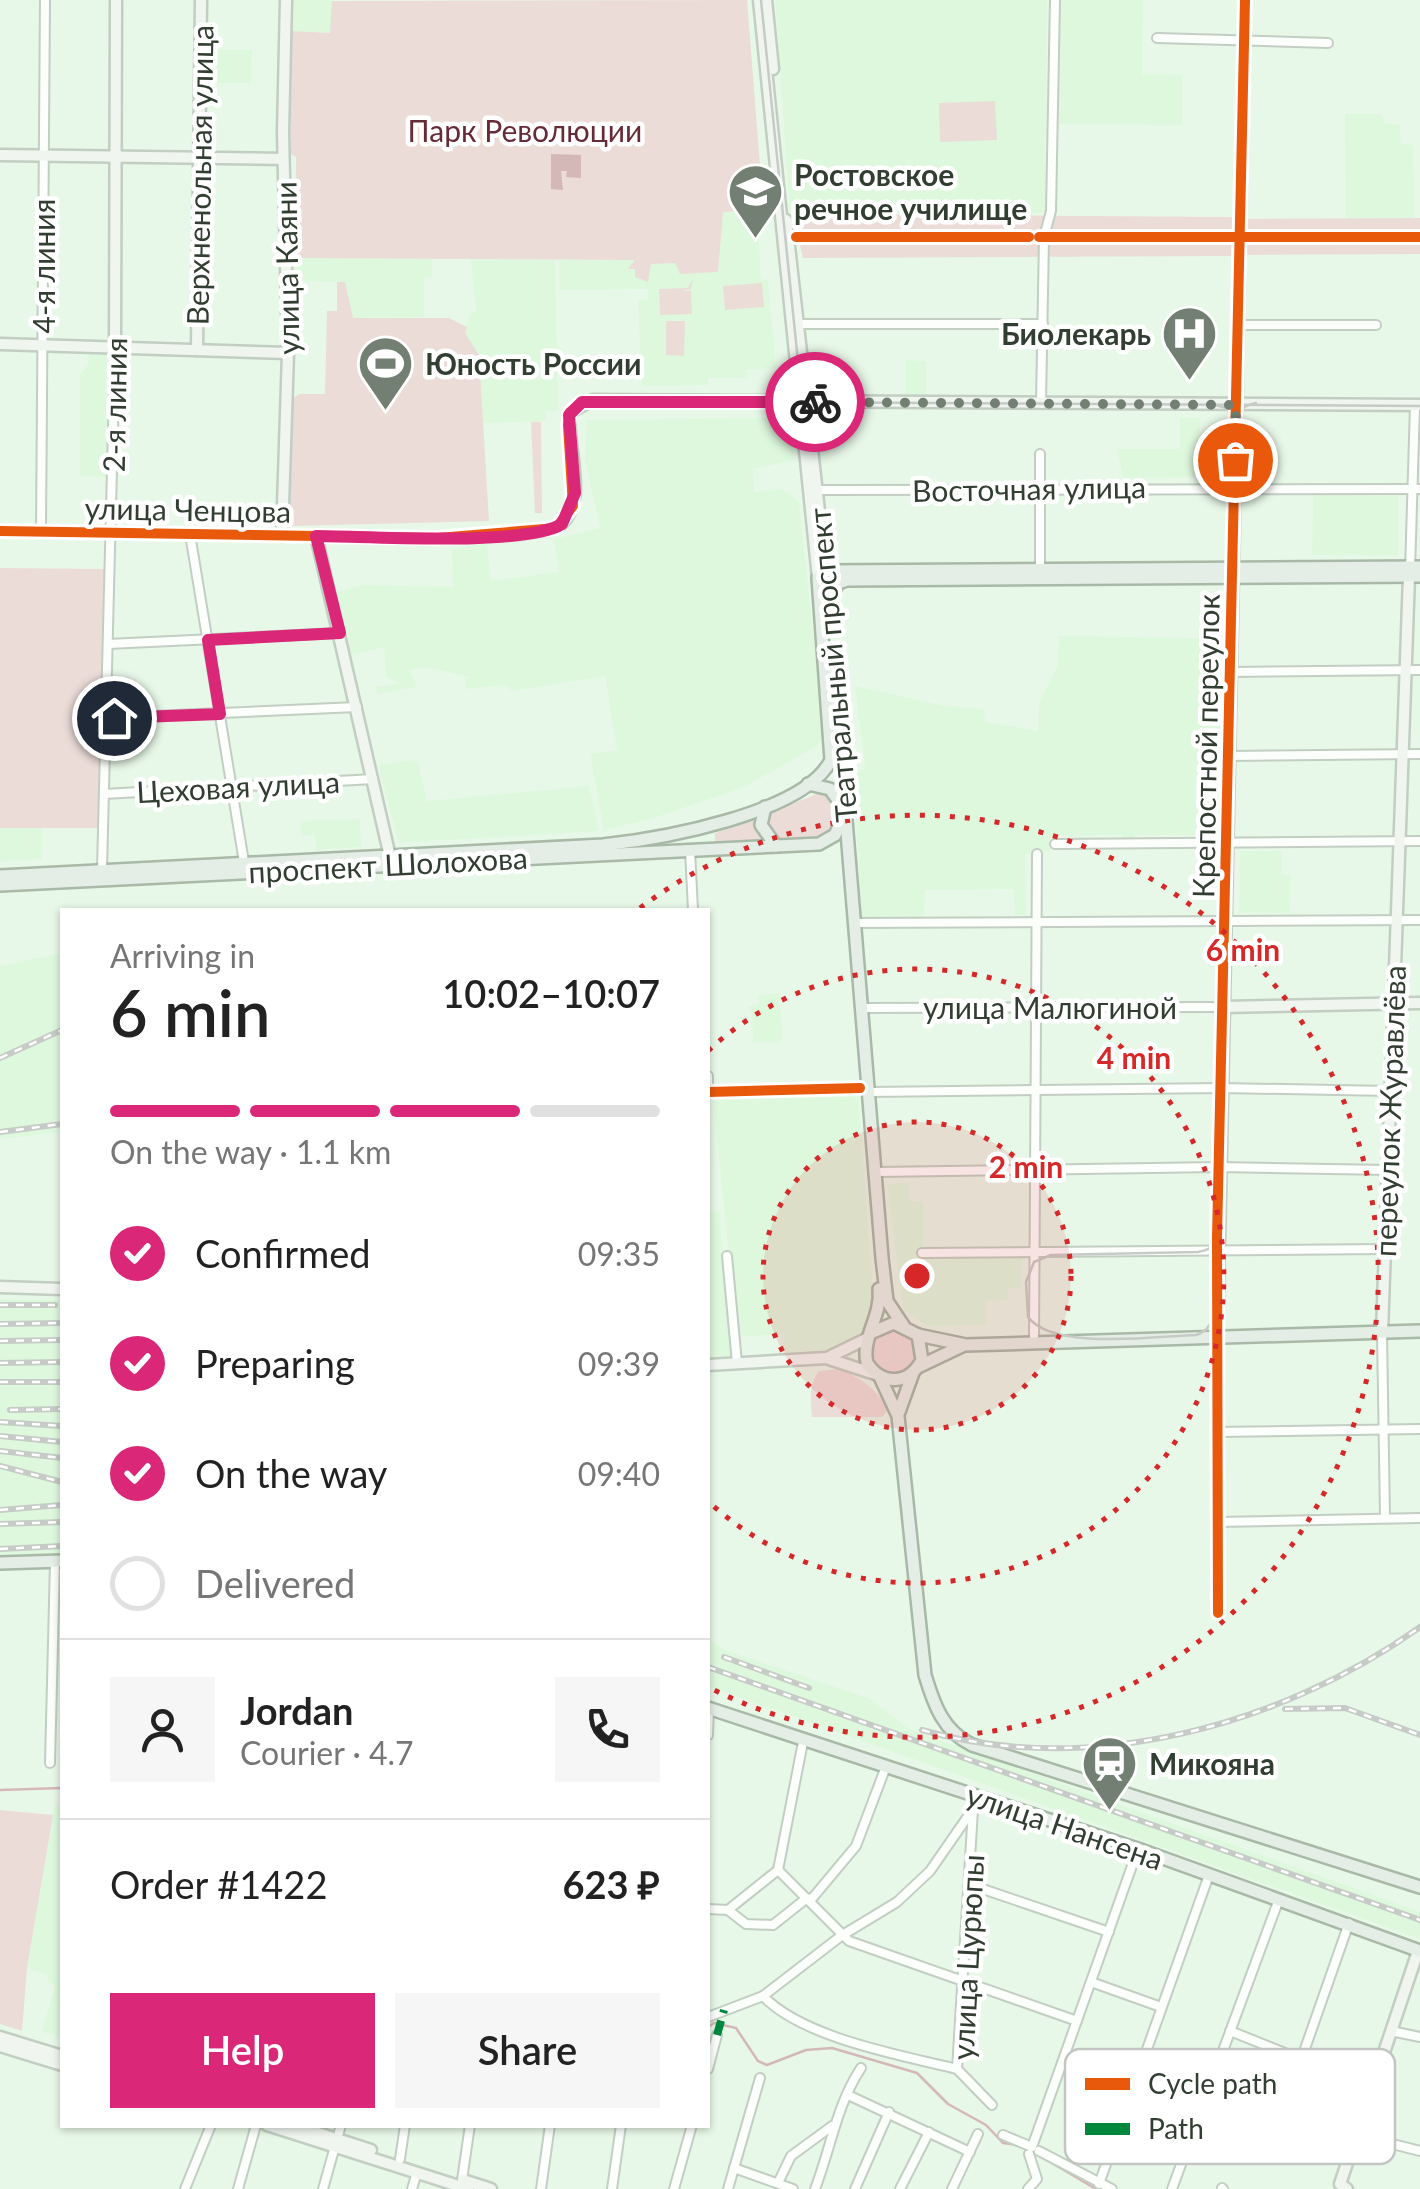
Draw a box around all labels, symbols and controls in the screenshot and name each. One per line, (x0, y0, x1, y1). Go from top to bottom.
street label: Верхненольная улица (178, 24, 220, 326)
park label: Парк Революции (408, 112, 642, 148)
place label: Ростовское речное училище (794, 156, 1027, 226)
school or university icon: Ростовское речное училище (725, 161, 785, 240)
street label: улица Каяни (266, 181, 306, 355)
street label: 4-я линия (25, 199, 61, 333)
hospital icon: Биолекарь (1160, 303, 1220, 382)
place label: Биолекарь (1001, 315, 1151, 351)
sports icon: Юность России (356, 333, 416, 412)
street label: 2-я линия (95, 337, 133, 473)
place label: Юность России (425, 345, 641, 381)
courier (765, 352, 865, 452)
icon: bike (788, 375, 843, 430)
pin (1193, 418, 1278, 503)
icon: bag (1208, 433, 1263, 488)
street label: Восточная улица (912, 468, 1146, 508)
street label: улица Ченцова (84, 489, 292, 529)
street label: Театральный проспект (800, 506, 864, 824)
street label: Крепостной переулок (1184, 593, 1226, 898)
pin (72, 676, 157, 761)
icon: home (87, 691, 142, 746)
street label: Цеховая улица (135, 763, 341, 809)
street label: проспект Шолохова (248, 839, 528, 889)
text: 6 min (1206, 931, 1280, 967)
text: Arriving in (110, 936, 255, 975)
street label: переулок Журавлёва (1366, 965, 1412, 1257)
text: 10:02–10:07 (442, 970, 660, 1016)
text: 6 min (110, 973, 270, 1051)
street label: улица Малюгиной (923, 989, 1177, 1025)
text: 4 min (1097, 1039, 1171, 1075)
text: On the way · 1.1 km (110, 1132, 391, 1171)
text: 2 min (989, 1148, 1063, 1184)
icon: check (110, 1226, 165, 1281)
text: Confirmed (195, 1230, 371, 1276)
text: 09:35 (578, 1234, 660, 1273)
centre of rings (899, 1258, 935, 1294)
icon: check (110, 1336, 165, 1391)
text: Preparing (195, 1340, 355, 1386)
text: 09:39 (578, 1344, 660, 1383)
icon: check (110, 1446, 165, 1501)
text: On the way (195, 1450, 387, 1496)
text: 09:40 (578, 1454, 660, 1493)
text: Delivered (195, 1560, 355, 1606)
button: person (110, 1677, 215, 1782)
button: phone (555, 1677, 660, 1782)
text: Jordan (240, 1687, 353, 1733)
text: Courier · 4.7 (240, 1733, 414, 1772)
station icon: Микояна (1080, 1733, 1140, 1812)
place label: Микояна (1149, 1745, 1275, 1781)
street label: улица Нансена (962, 1776, 1168, 1876)
street label: улица Цурюпы (944, 1853, 990, 2061)
text: Order #1422 (110, 1861, 327, 1907)
text: 623 ₽ (563, 1861, 660, 1907)
button: Help (110, 1993, 375, 2108)
button: Share (395, 1993, 660, 2108)
legend (1065, 2049, 1395, 2164)
text: Cycle path (1148, 2066, 1277, 2100)
text: Path (1148, 2111, 1204, 2145)

